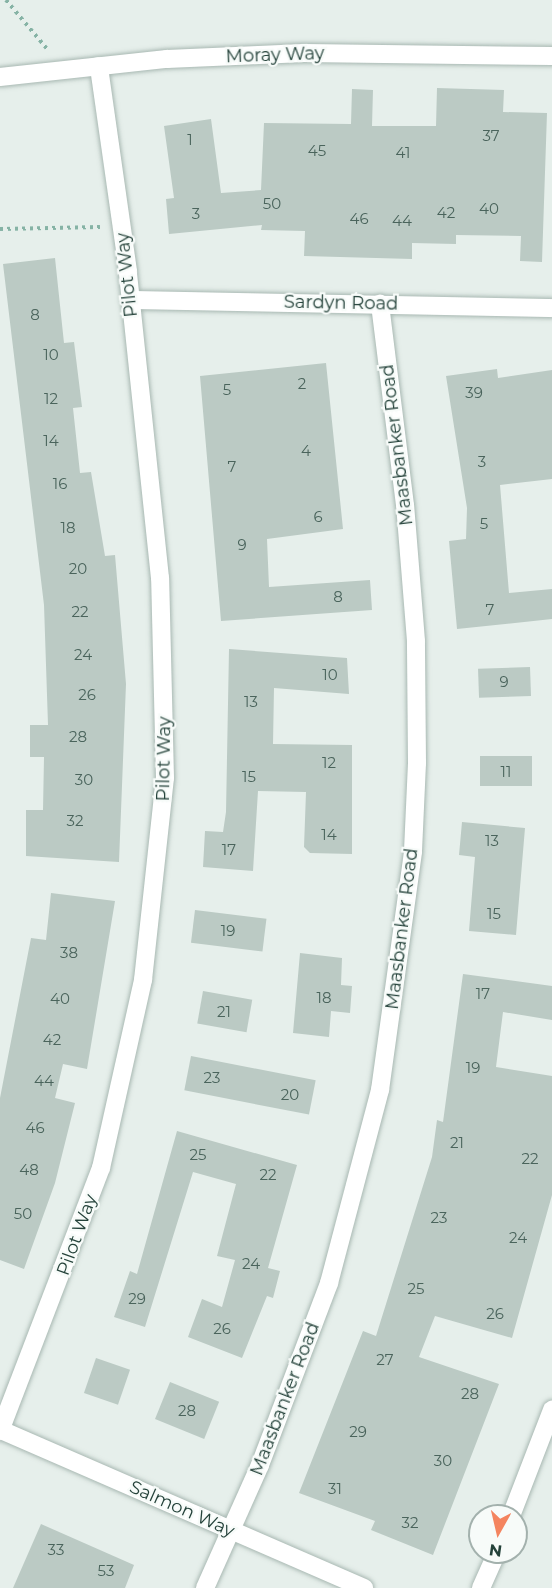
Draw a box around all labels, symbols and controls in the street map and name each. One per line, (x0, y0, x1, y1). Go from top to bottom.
street label: Moray Way (225, 42, 325, 68)
house number: 37 (482, 127, 500, 145)
house number: 1 (187, 131, 193, 149)
house number: 45 (308, 142, 326, 160)
house number: 41 (396, 144, 410, 162)
house number: 50 (263, 195, 281, 213)
house number: 40 (479, 200, 499, 218)
house number: 42 (437, 204, 455, 222)
house number: 3 (192, 205, 200, 223)
house number: 46 (349, 210, 369, 228)
house number: 44 (392, 212, 412, 230)
street label: Pilot Way (112, 232, 142, 318)
street label: Sardyn Road (284, 291, 398, 315)
house number: 8 (30, 306, 40, 324)
house number: 10 (43, 346, 59, 364)
street label: Maasbanker Road (376, 363, 418, 527)
house number: 2 (298, 375, 306, 393)
house number: 5 (223, 381, 231, 399)
house number: 39 (465, 384, 483, 402)
house number: 12 (44, 390, 58, 408)
house number: 14 (43, 432, 59, 450)
house number: 4 (301, 442, 311, 460)
house number: 3 (478, 453, 486, 471)
house number: 7 (228, 458, 236, 476)
house number: 16 (53, 475, 67, 493)
house number: 6 (313, 508, 323, 526)
house number: 5 (480, 515, 488, 533)
house number: 18 (61, 519, 75, 537)
house number: 9 (237, 536, 247, 554)
house number: 20 (69, 560, 87, 578)
house number: 8 (333, 588, 343, 606)
house number: 7 (486, 601, 494, 619)
house number: 22 (71, 603, 89, 621)
house number: 24 (74, 646, 92, 664)
house number: 10 (322, 666, 338, 684)
house number: 9 (499, 673, 509, 691)
house number: 26 (78, 686, 96, 704)
house number: 13 (244, 693, 258, 711)
street label: Pilot Way (152, 716, 176, 802)
house number: 28 (69, 728, 87, 746)
house number: 12 (322, 754, 336, 772)
house number: 11 (501, 763, 511, 781)
house number: 15 (242, 768, 256, 786)
house number: 30 (75, 771, 93, 789)
house number: 32 (67, 812, 83, 830)
house number: 14 (321, 826, 337, 844)
house number: 13 (485, 832, 499, 850)
house number: 17 (222, 841, 236, 859)
street label: Maasbanker Road (381, 847, 423, 1011)
house number: 15 (487, 905, 501, 923)
house number: 19 (221, 922, 235, 940)
house number: 38 (60, 944, 78, 962)
house number: 17 (476, 985, 490, 1003)
house number: 18 (317, 989, 331, 1007)
house number: 40 (50, 990, 70, 1008)
house number: 21 (217, 1003, 231, 1021)
house number: 42 (43, 1031, 61, 1049)
house number: 19 (466, 1059, 480, 1077)
house number: 23 (204, 1069, 220, 1087)
house number: 44 (34, 1072, 54, 1090)
house number: 20 (281, 1086, 299, 1104)
house number: 46 (25, 1119, 45, 1137)
house number: 21 (450, 1134, 464, 1152)
house number: 25 (189, 1146, 207, 1164)
house number: 22 (521, 1150, 539, 1168)
house number: 48 (19, 1161, 39, 1179)
house number: 22 (259, 1166, 277, 1184)
street label: Pilot Way (52, 1191, 102, 1279)
house number: 50 (14, 1205, 32, 1223)
house number: 23 (431, 1209, 447, 1227)
house number: 24 (509, 1229, 527, 1247)
house number: 24 (242, 1255, 260, 1273)
house number: 25 (407, 1280, 425, 1298)
house number: 29 (128, 1290, 146, 1308)
house number: 26 (486, 1305, 504, 1323)
street label: Maasbanker Road (246, 1319, 324, 1479)
house number: 26 (213, 1320, 231, 1338)
house number: 27 (376, 1351, 394, 1369)
house number: 28 (461, 1385, 479, 1403)
house number: 28 (178, 1402, 196, 1420)
house number: 29 (349, 1423, 367, 1441)
house number: 30 (434, 1452, 452, 1470)
street label: Salmon Way (126, 1476, 238, 1542)
house number: 31 (328, 1480, 342, 1498)
north arrow (468, 1504, 528, 1564)
house number: 32 (402, 1514, 418, 1532)
text: N (488, 1540, 503, 1561)
house number: 33 (48, 1541, 64, 1559)
house number: 53 (98, 1562, 114, 1580)

